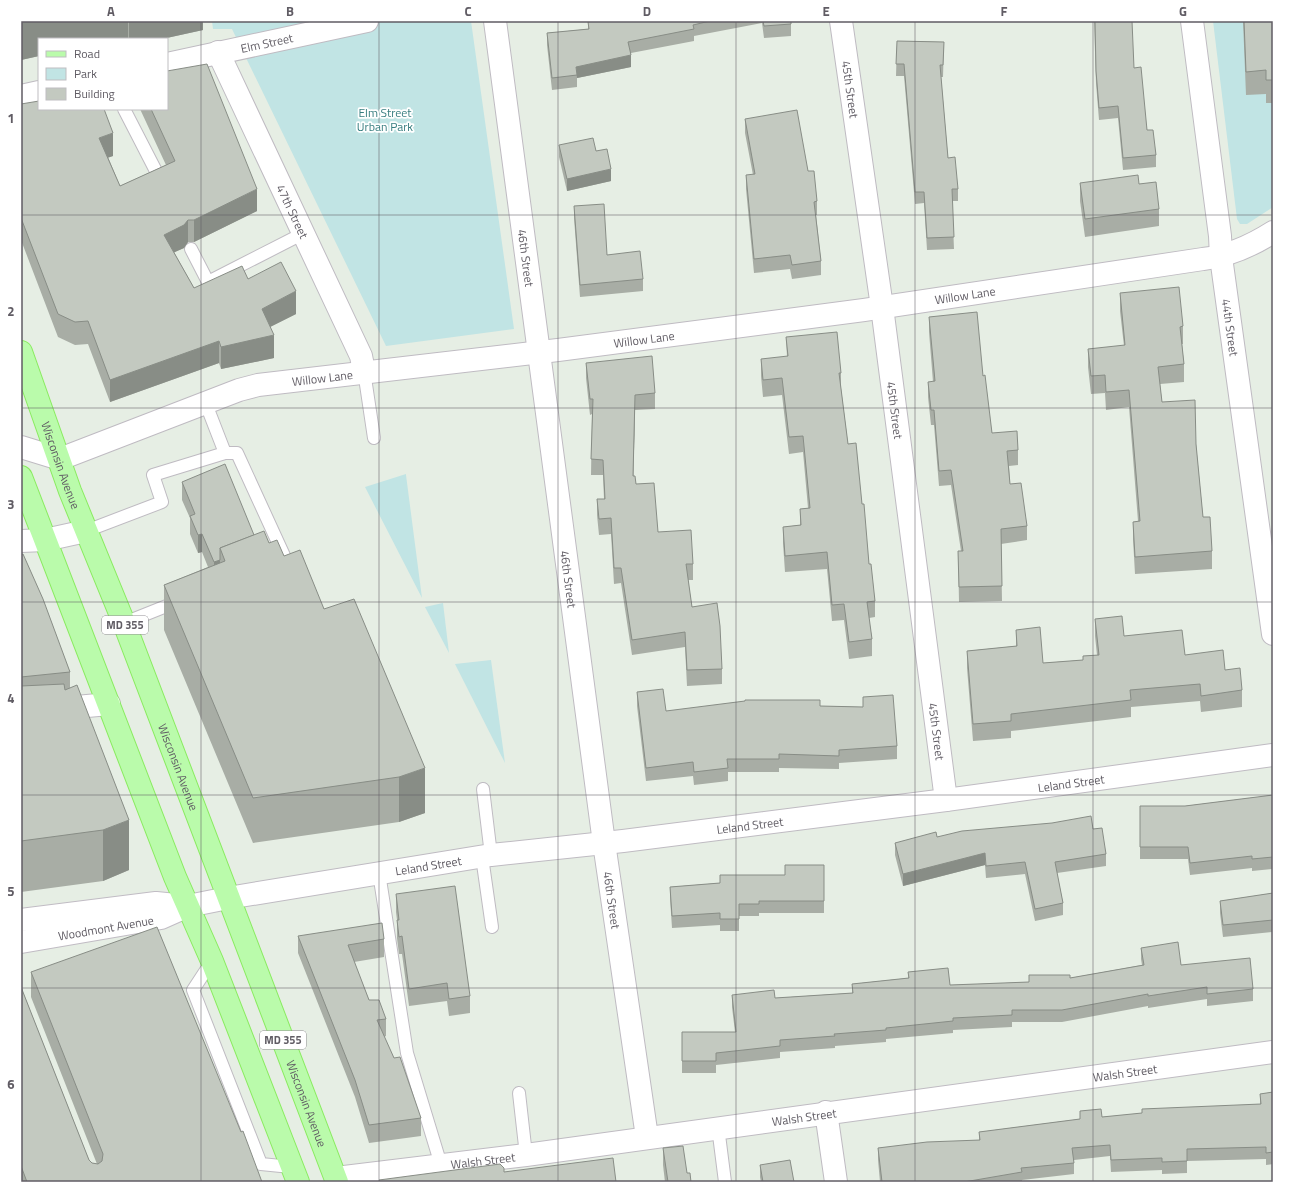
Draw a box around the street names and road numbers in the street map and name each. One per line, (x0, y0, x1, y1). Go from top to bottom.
street label: Elm Street (239, 28, 295, 57)
street label: 45th Street (837, 59, 864, 120)
street label: 47th Street (272, 181, 314, 242)
street label: 46th Street (513, 228, 540, 289)
street label: Willow Lane (933, 281, 997, 309)
street label: 44th Street (1217, 298, 1244, 358)
street label: Willow Lane (612, 325, 676, 352)
street label: Willow Lane (291, 365, 354, 390)
street label: 45th Street (882, 380, 909, 441)
street label: Wisconsin Avenue (37, 419, 86, 512)
street label: 46th Street (556, 549, 582, 610)
road number: MD 355 (102, 616, 148, 634)
street label: 45th Street (924, 702, 950, 762)
street label: Wisconsin Avenue (154, 721, 204, 813)
street label: Leland Street (1037, 769, 1106, 797)
street label: Leland Street (715, 811, 785, 839)
street label: Leland Street (394, 850, 464, 880)
street label: 46th Street (599, 870, 626, 931)
street label: Woodmont Avenue (57, 910, 155, 945)
road number: MD 355 (260, 1031, 306, 1049)
street label: Wisconsin Avenue (282, 1057, 332, 1150)
street label: Walsh Street (1091, 1058, 1159, 1086)
street label: Walsh Street (771, 1103, 838, 1131)
street label: Walsh Street (450, 1147, 517, 1174)

